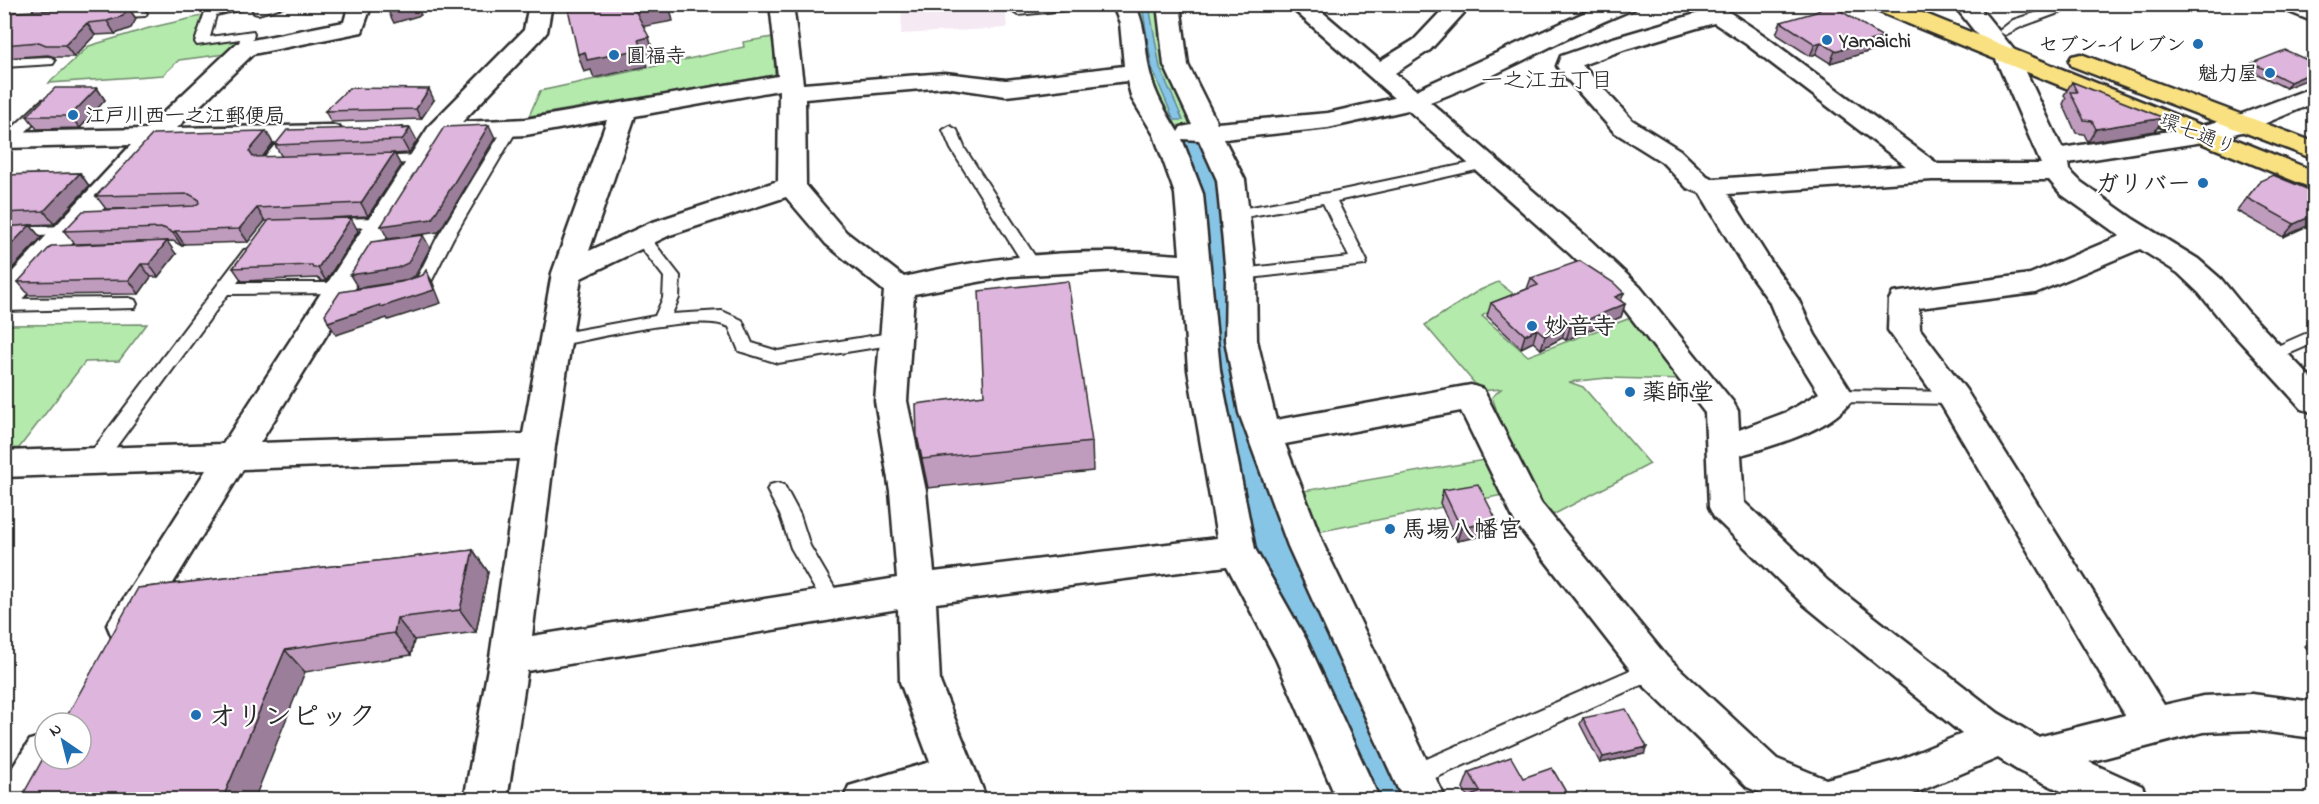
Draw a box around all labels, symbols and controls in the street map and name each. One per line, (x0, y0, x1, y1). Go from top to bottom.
place label: Yamaichi (1838, 28, 1911, 57)
place label: セブン-イレブン (2039, 32, 2186, 61)
marker: Yamaichi (1820, 33, 1834, 47)
marker: セブン-イレブン (2191, 37, 2205, 51)
place label: 圓福寺 (626, 43, 686, 72)
marker: 圓福寺 (607, 48, 621, 62)
place label: 魁力屋 (2198, 61, 2258, 90)
district label: 一之江五丁目 (1481, 66, 1613, 98)
marker: 魁力屋 (2263, 66, 2277, 80)
place label: 江戸川西一之江郵便局 (85, 103, 285, 132)
street label: 環七通り (2155, 107, 2240, 164)
marker: 江戸川西一之江郵便局 (66, 108, 80, 122)
place label: ガリバー (2095, 168, 2191, 203)
marker: ガリバー (2196, 176, 2210, 190)
place label: 妙音寺 (1544, 311, 1616, 346)
marker: 妙音寺 (1525, 319, 1539, 333)
place label: 薬師堂 (1642, 377, 1714, 412)
marker: 薬師堂 (1623, 385, 1637, 399)
place label: 馬場八幡宮 (1402, 514, 1522, 549)
marker: 馬場八幡宮 (1383, 522, 1397, 536)
place label: オリンピック (208, 698, 376, 739)
marker: オリンピック (189, 708, 203, 722)
north arrow (33, 711, 93, 771)
text: N (44, 717, 67, 743)

